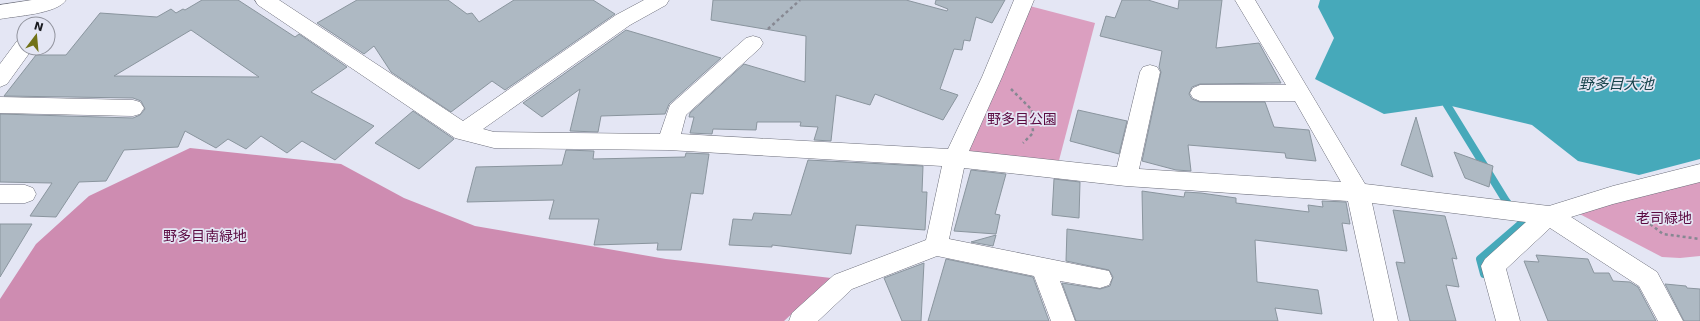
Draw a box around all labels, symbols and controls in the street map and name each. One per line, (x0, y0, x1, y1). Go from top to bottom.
north arrow (16, 16, 56, 56)
text: N (32, 19, 45, 34)
water label: 野多目大池 (1578, 75, 1655, 93)
park label: 野多目公園 (987, 111, 1057, 127)
park label: 老司緑地 (1636, 210, 1692, 226)
park label: 野多目南緑地 (163, 228, 247, 244)

